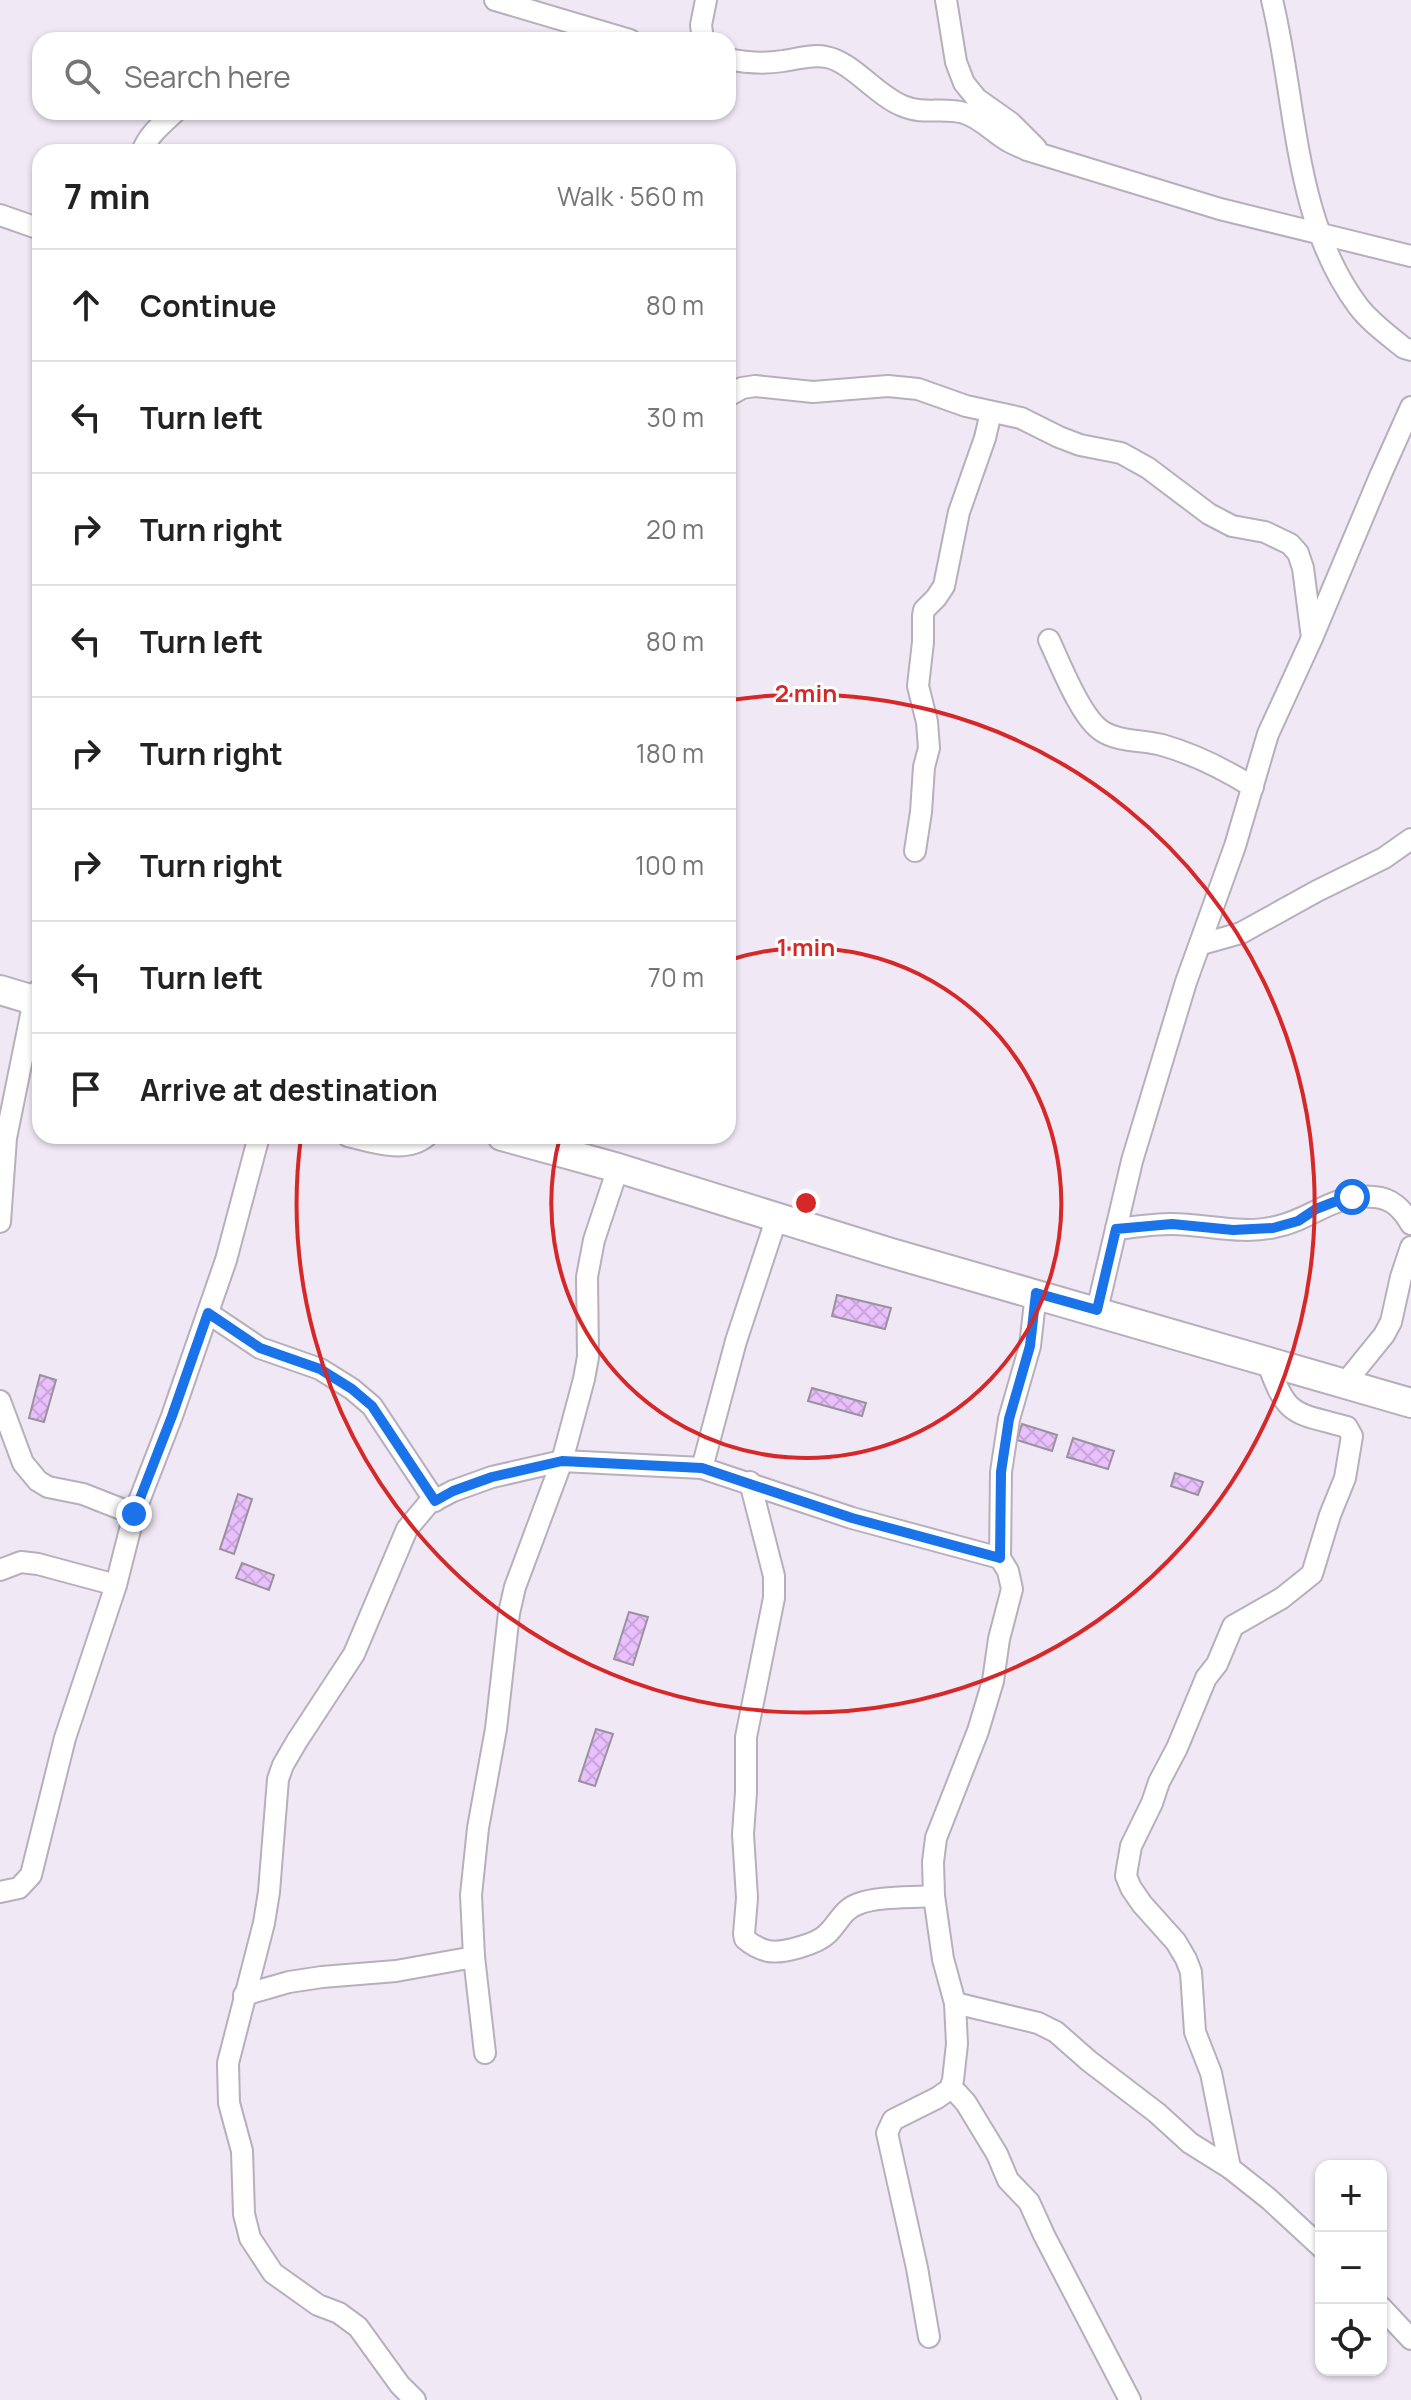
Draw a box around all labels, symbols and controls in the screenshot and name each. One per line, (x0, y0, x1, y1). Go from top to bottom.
search box (32, 32, 736, 120)
icon: search (60, 54, 104, 98)
text: Search here (124, 56, 291, 97)
text: 7 min (64, 173, 150, 219)
text: Walk · 560 m (557, 178, 704, 214)
icon: ahead (64, 283, 108, 327)
text: Continue (140, 285, 276, 326)
text: 80 m (646, 287, 704, 323)
icon: left (64, 395, 108, 439)
text: Turn left (140, 397, 263, 438)
text: 30 m (647, 399, 704, 435)
icon: right (64, 507, 108, 551)
text: Turn right (140, 509, 283, 550)
text: 20 m (646, 511, 704, 547)
icon: left (64, 619, 108, 663)
text: Turn left (140, 621, 263, 662)
text: 80 m (646, 623, 704, 659)
text: 2 min (775, 676, 837, 709)
icon: right (64, 731, 108, 775)
text: Turn right (140, 733, 283, 774)
text: 180 m (636, 735, 704, 771)
icon: right (64, 843, 108, 887)
text: Turn right (140, 845, 283, 886)
text: 100 m (635, 847, 704, 883)
text: 1 min (777, 930, 835, 963)
icon: left (64, 955, 108, 999)
text: Turn left (140, 957, 263, 998)
text: 70 m (648, 959, 704, 995)
icon: arrive (64, 1067, 108, 1111)
text: Arrive at destination (140, 1069, 438, 1110)
route start (1334, 1179, 1370, 1215)
centre of rings (792, 1189, 820, 1217)
route end (116, 1496, 152, 1532)
map controls (1315, 2160, 1387, 2376)
button: + (1315, 2160, 1387, 2232)
button: − (1315, 2232, 1387, 2304)
button: locate (1315, 2304, 1387, 2376)

